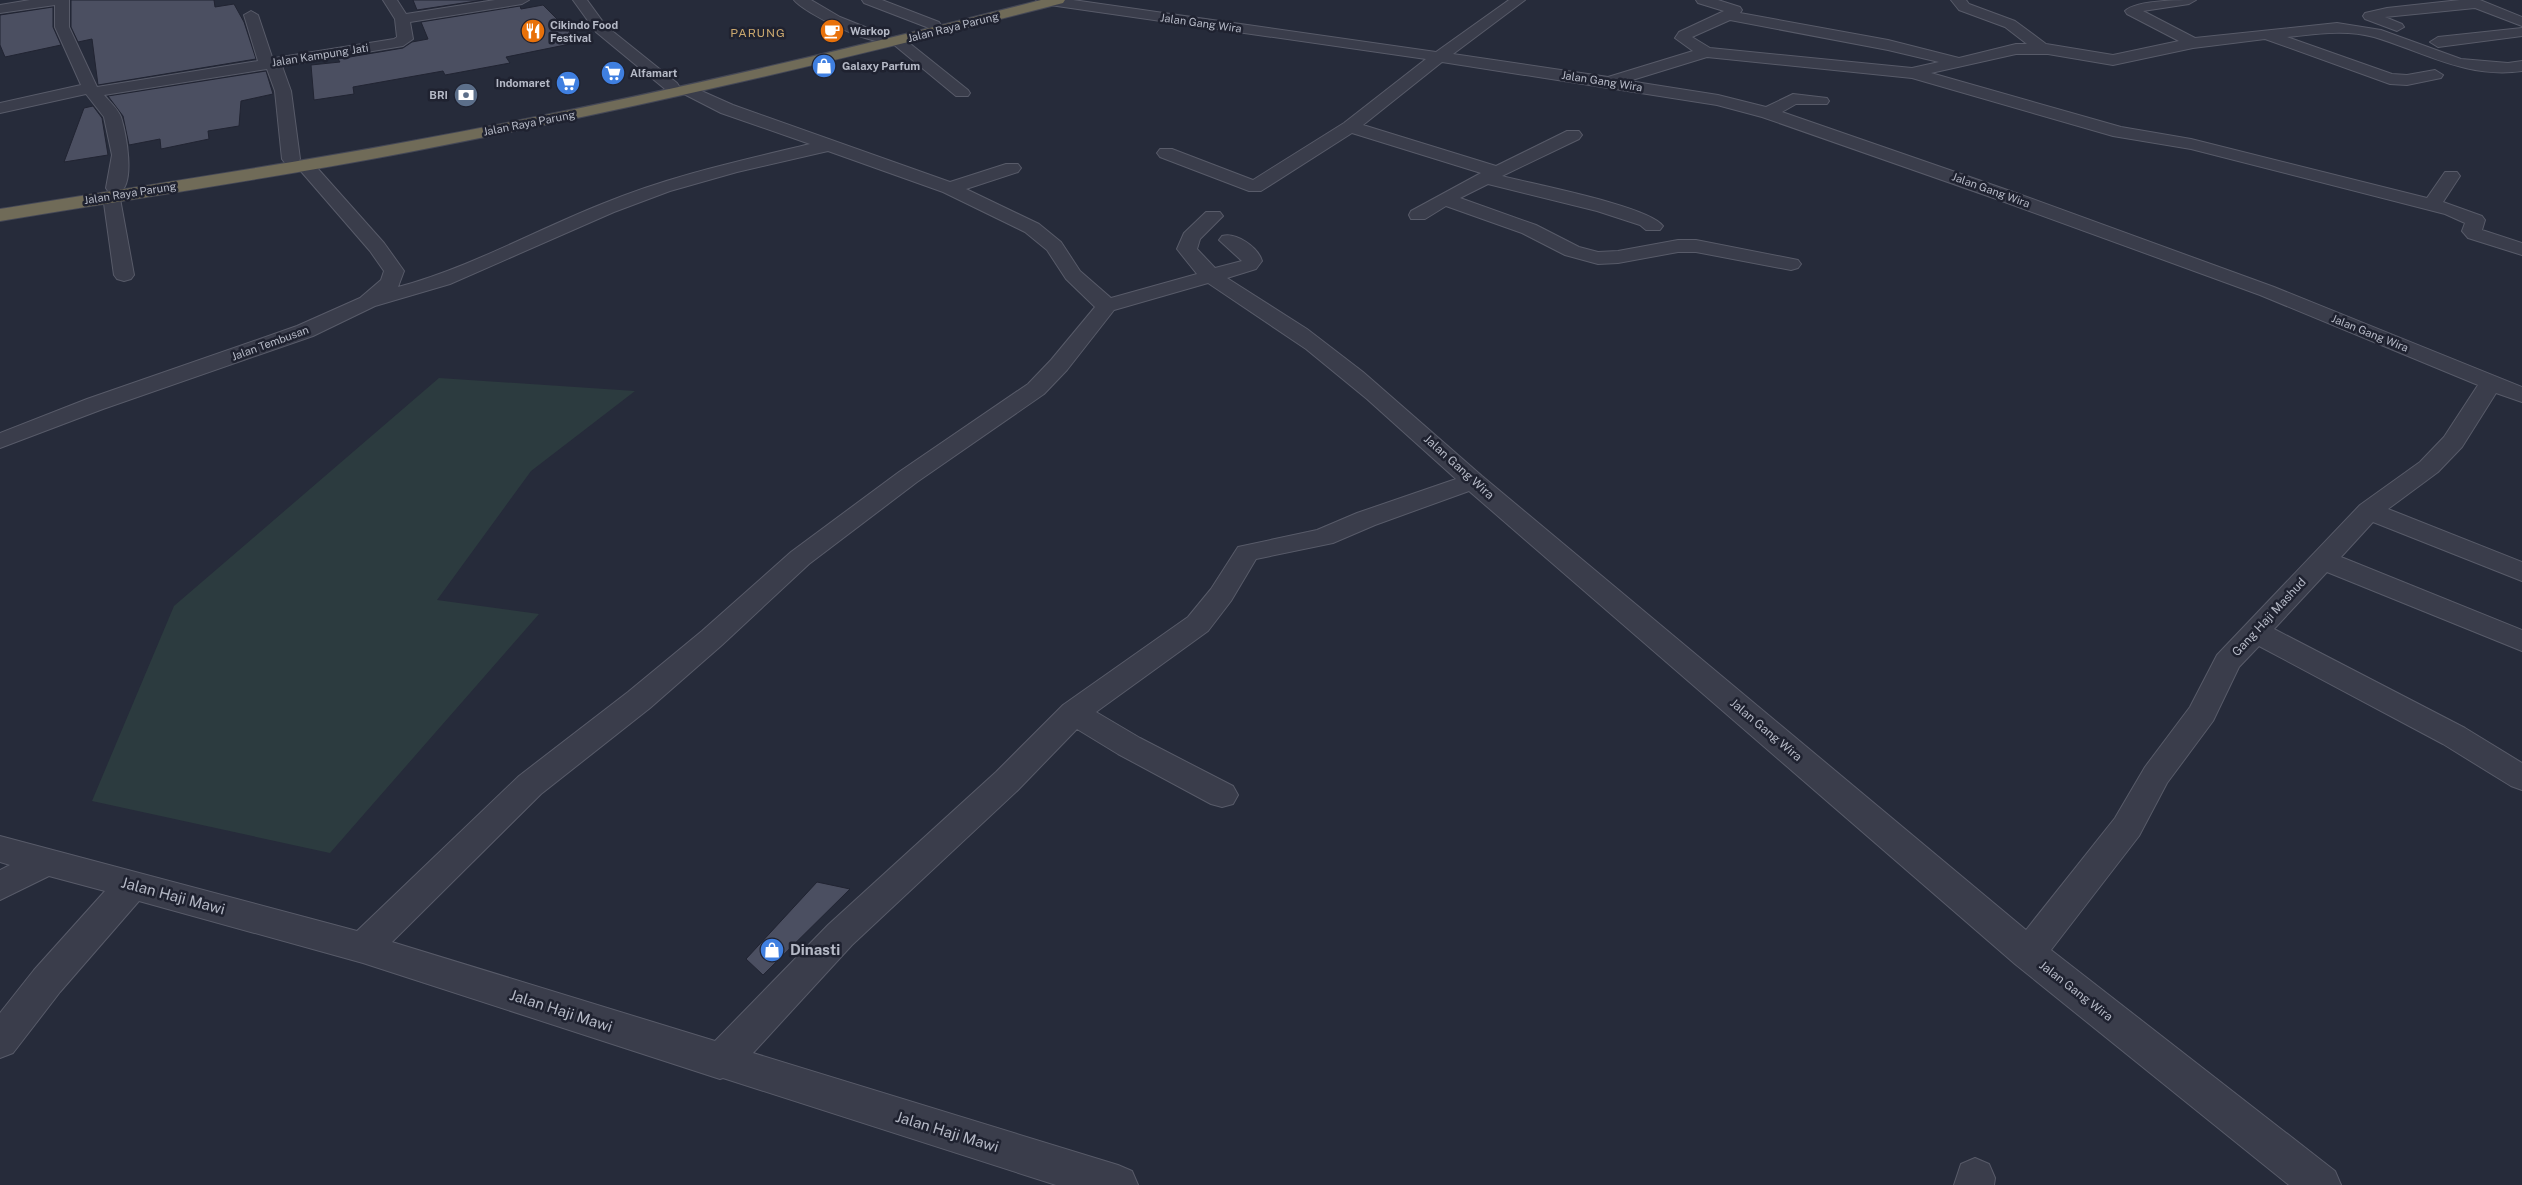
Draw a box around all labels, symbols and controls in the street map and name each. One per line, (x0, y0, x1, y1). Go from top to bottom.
street label: Jalan Raya Parung (906, 10, 1000, 44)
street label: Jalan Gang Wira (1160, 11, 1242, 35)
restaurant icon: Cikindo Food Festival (520, 18, 546, 44)
cafe icon: Warkop (819, 18, 845, 44)
place label: Cikindo Food Festival (550, 19, 618, 44)
place label: Warkop (850, 25, 890, 37)
district label: PARUNG (730, 26, 786, 40)
street label: Jalan Kampung Jati (271, 41, 369, 69)
shop icon: Galaxy Parfum (811, 53, 837, 79)
supermarket icon: Alfamart (600, 60, 626, 86)
place label: Galaxy Parfum (842, 60, 920, 72)
place label: Alfamart (630, 67, 678, 79)
street label: Jalan Gang Wira (1561, 69, 1643, 93)
supermarket icon: Indomaret (555, 70, 581, 96)
place label: Indomaret (496, 77, 550, 89)
bank icon: BRI (453, 82, 479, 108)
place label: BRI (429, 89, 448, 101)
street label: Jalan Raya Parung (482, 108, 576, 138)
street label: Jalan Gang Wira (1950, 170, 2032, 210)
street label: Jalan Raya Parung (83, 180, 177, 206)
street label: Jalan Gang Wira (2330, 312, 2410, 354)
street label: Jalan Tembusan (230, 323, 310, 363)
street label: Jalan Gang Wira (1421, 432, 1497, 502)
street label: Gang Haji Mashud (2229, 575, 2309, 659)
street label: Jalan Gang Wira (1727, 696, 1805, 764)
street label: Jalan Haji Mawi (119, 873, 227, 918)
shop icon: Dinasti (759, 937, 785, 963)
place label: Dinasti (790, 941, 840, 958)
street label: Jalan Gang Wira (2036, 958, 2116, 1024)
street label: Jalan Haji Mawi (508, 986, 615, 1035)
street label: Jalan Haji Mawi (893, 1108, 1001, 1155)

